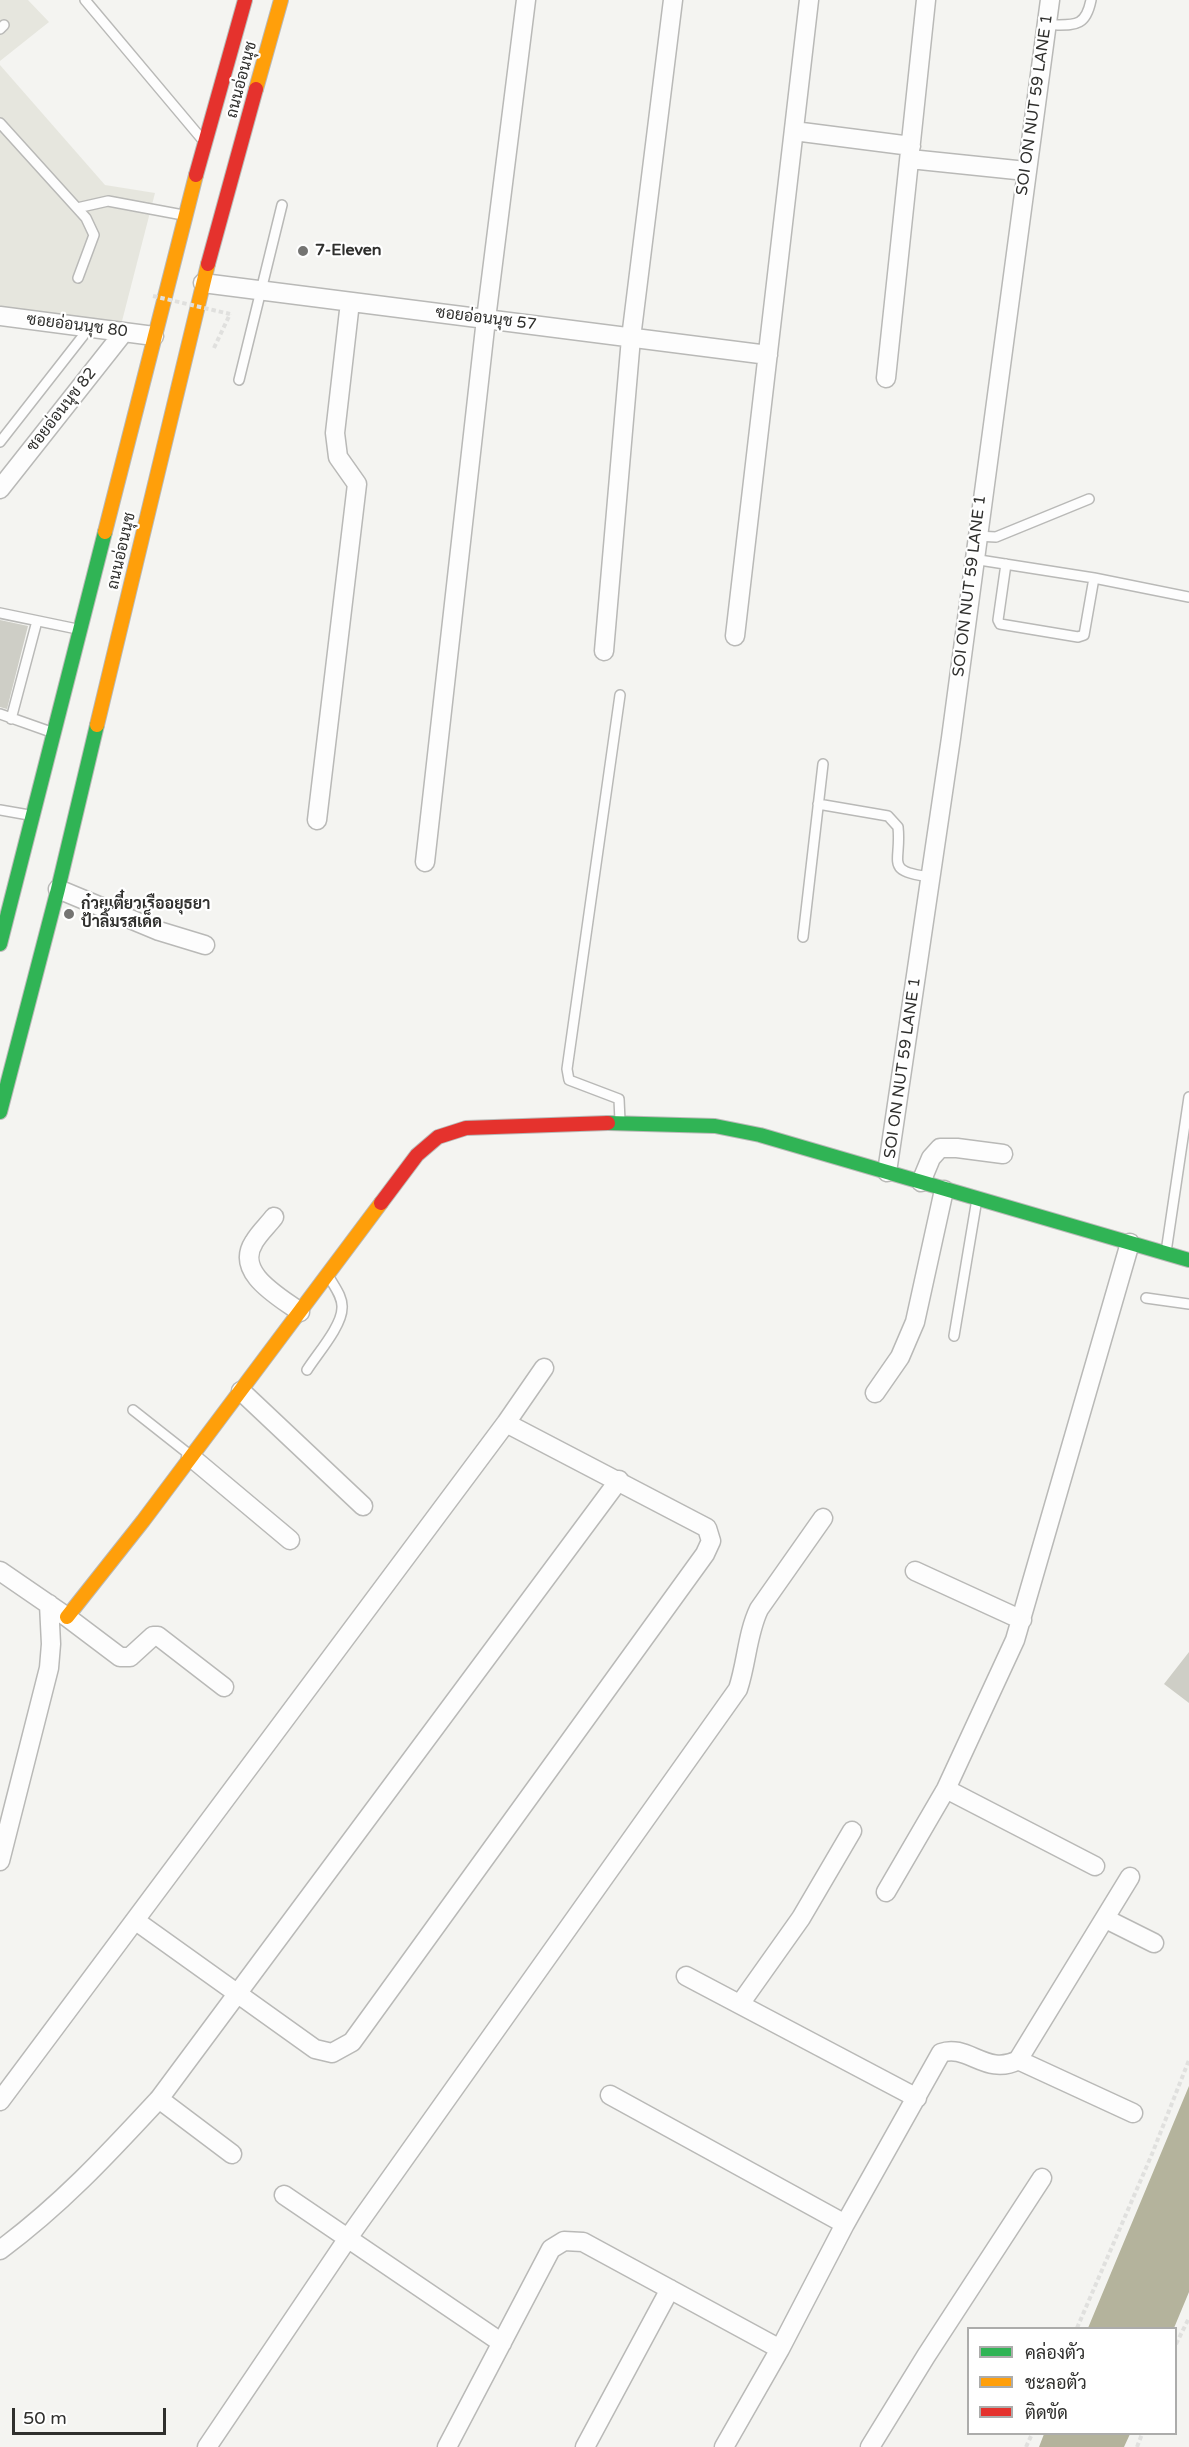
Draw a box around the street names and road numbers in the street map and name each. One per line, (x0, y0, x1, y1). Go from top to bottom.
street label: SOI ON NUT 59 LANE 1 (1013, 13, 1057, 197)
street label: ถนนอ่อนนุช (223, 40, 261, 120)
street label: ซอยอ่อนนุช 57 (434, 303, 538, 335)
street label: ซอยอ่อนนุช 80 (25, 310, 129, 342)
street label: ซอยอ่อนนุช 82 (23, 364, 101, 456)
street label: SOI ON NUT 59 LANE 1 (949, 494, 991, 678)
street label: ถนนอ่อนนุช (104, 511, 140, 591)
street label: SOI ON NUT 59 LANE 1 (881, 976, 925, 1160)

